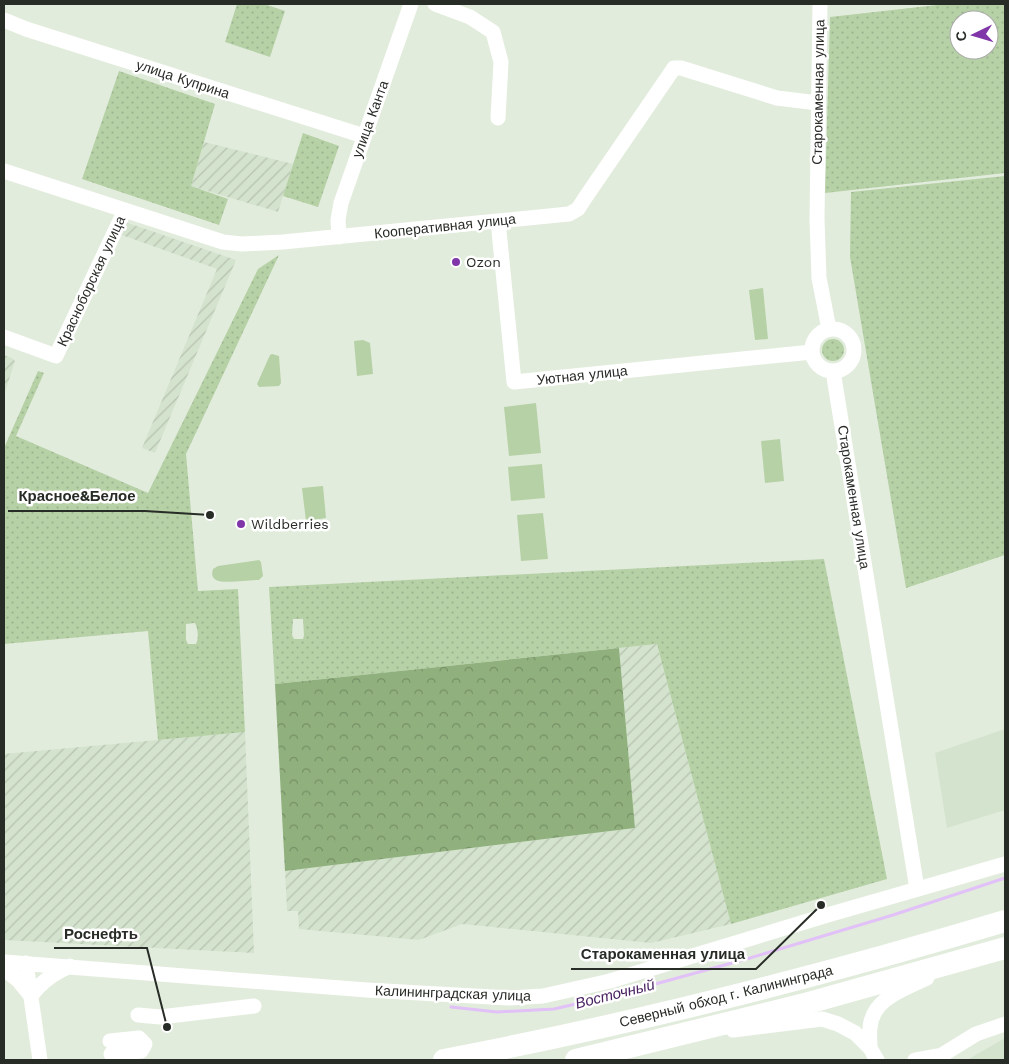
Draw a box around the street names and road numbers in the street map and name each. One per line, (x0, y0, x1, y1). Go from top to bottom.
street label: Старокаменная улица (809, 19, 827, 165)
street label: улица Куприна (134, 56, 232, 102)
street label: улица Канта (349, 78, 391, 160)
street label: Кооперативная улица (373, 211, 517, 241)
street label: Красноборская улица (54, 213, 128, 349)
street label: Уютная улица (536, 362, 628, 388)
street label: Старокаменная улица (835, 424, 873, 570)
street label: Северный обход г. Калининграда (618, 962, 834, 1030)
street label: Калининградская улица (375, 982, 532, 1004)

